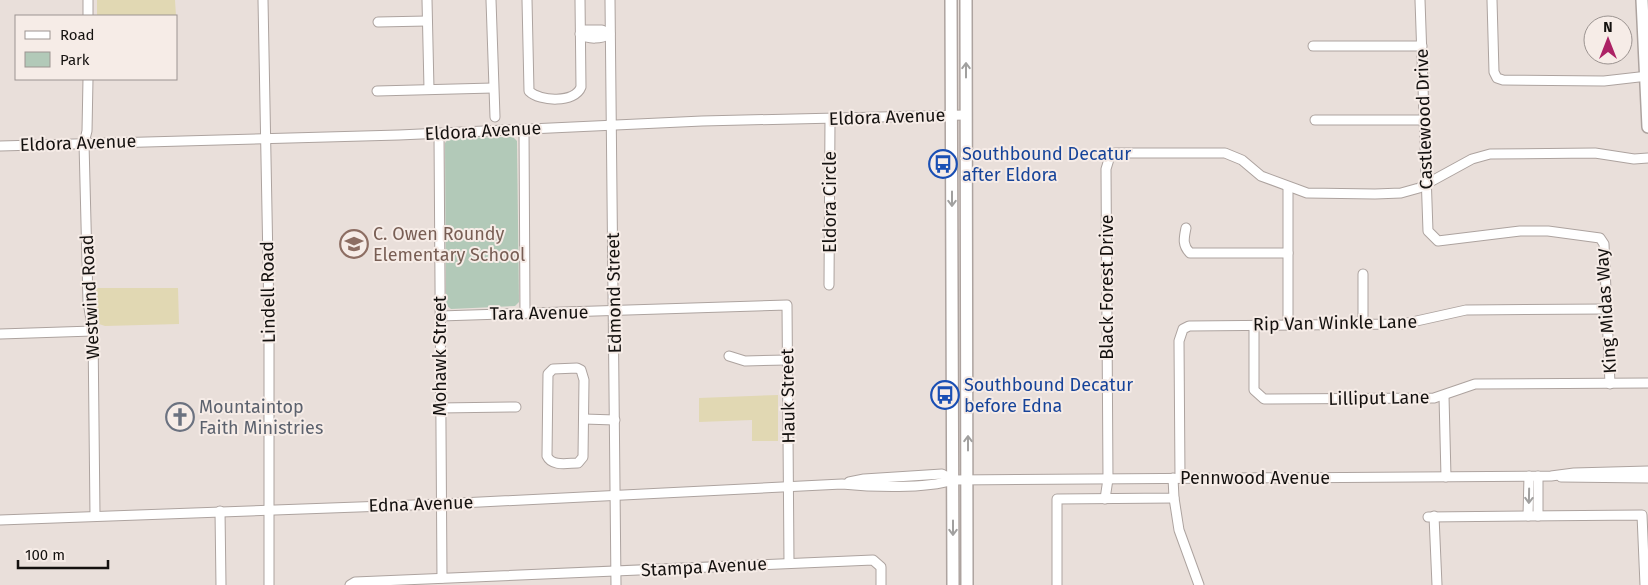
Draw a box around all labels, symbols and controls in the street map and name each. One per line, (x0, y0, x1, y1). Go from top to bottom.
legend (15, 15, 178, 80)
north arrow (1583, 15, 1633, 65)
text: N (1603, 19, 1613, 36)
text: Road (60, 26, 95, 44)
street label: Castlewood Drive (1411, 48, 1437, 190)
text: Park (60, 51, 90, 69)
one-way arrow (961, 63, 971, 79)
street label: Eldora Avenue (828, 104, 946, 130)
street label: Eldora Avenue (424, 117, 542, 145)
street label: Eldora Avenue (19, 130, 137, 156)
place label: Southbound Decatur after Eldora (962, 143, 1131, 186)
bus stop icon: Southbound Decatur after Eldora (928, 149, 958, 179)
street label: Eldora Circle (819, 151, 841, 253)
one-way arrow (947, 190, 957, 207)
street label: Black Forest Drive (1096, 214, 1118, 360)
place label: C. Owen Roundy Elementary School (373, 223, 525, 266)
school or university icon: C. Owen Roundy Elementary School (339, 229, 369, 259)
street label: Edmond Street (602, 232, 626, 354)
street label: Westwind Road (76, 234, 104, 360)
street label: Lindell Road (256, 241, 280, 343)
street label: King Midas Way (1591, 247, 1621, 374)
street label: Mohawk Street (429, 295, 451, 416)
street label: Tara Avenue (489, 301, 589, 325)
street label: Rip Van Winkle Lane (1253, 311, 1417, 335)
street label: Hauk Street (776, 348, 800, 444)
place label: Southbound Decatur before Edna (964, 374, 1133, 417)
bus stop icon: Southbound Decatur before Edna (930, 380, 960, 410)
street label: Lilliput Lane (1328, 386, 1430, 410)
place label: Mountaintop Faith Ministries (199, 396, 323, 439)
church icon: Mountaintop Faith Ministries (165, 402, 195, 432)
one-way arrow (963, 435, 972, 451)
street label: Pennwood Avenue (1180, 467, 1330, 489)
one-way arrow (1524, 488, 1534, 504)
street label: Edna Avenue (368, 491, 474, 517)
one-way arrow (948, 520, 958, 536)
scale bar (18, 538, 108, 570)
text: 100 m (25, 546, 65, 564)
street label: Stampa Avenue (640, 553, 768, 581)

